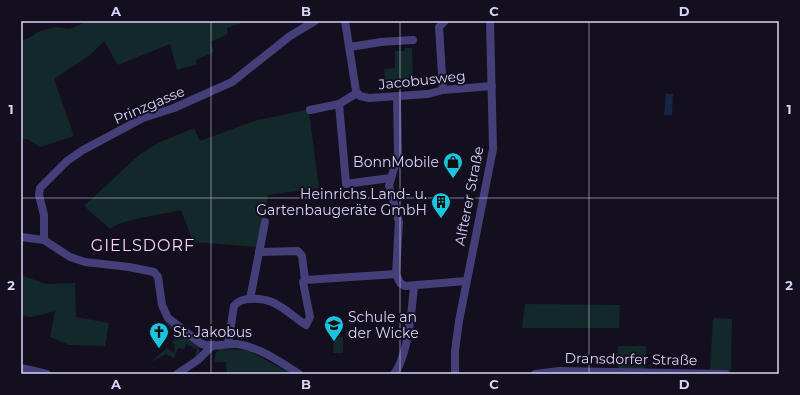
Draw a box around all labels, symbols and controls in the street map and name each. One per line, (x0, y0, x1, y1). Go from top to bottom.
text: A (110, 3, 122, 19)
text: B (301, 3, 311, 19)
text: C (489, 3, 499, 19)
text: D (679, 3, 690, 19)
street label: Jacobusweg (377, 66, 466, 94)
street label: Prinzgasse (111, 82, 187, 128)
text: 1 (8, 101, 14, 117)
text: 1 (786, 101, 792, 117)
street label: Alfterer Straße (451, 145, 487, 247)
shop icon: BonnMobile (442, 151, 464, 179)
place label: BonnMobile (353, 153, 439, 171)
place label: Heinrichs Land- u. Gartenbaugeräte GmbH (256, 185, 427, 219)
building icon: Heinrichs Land- u. Gartenbaugeräte GmbH (430, 191, 452, 219)
district label: GIELSDORF (91, 236, 195, 255)
text: 2 (7, 277, 15, 293)
text: 2 (785, 277, 793, 293)
place label: Schule an der Wicke (348, 308, 419, 342)
school or university icon: Schule an der Wicke (323, 314, 345, 342)
church icon: St. Jakobus (148, 321, 170, 349)
place label: St. Jakobus (173, 323, 252, 341)
street label: Dransdorfer Straße (564, 349, 698, 369)
text: A (110, 376, 122, 392)
text: B (301, 376, 311, 392)
text: C (489, 376, 499, 392)
text: D (679, 376, 690, 392)

